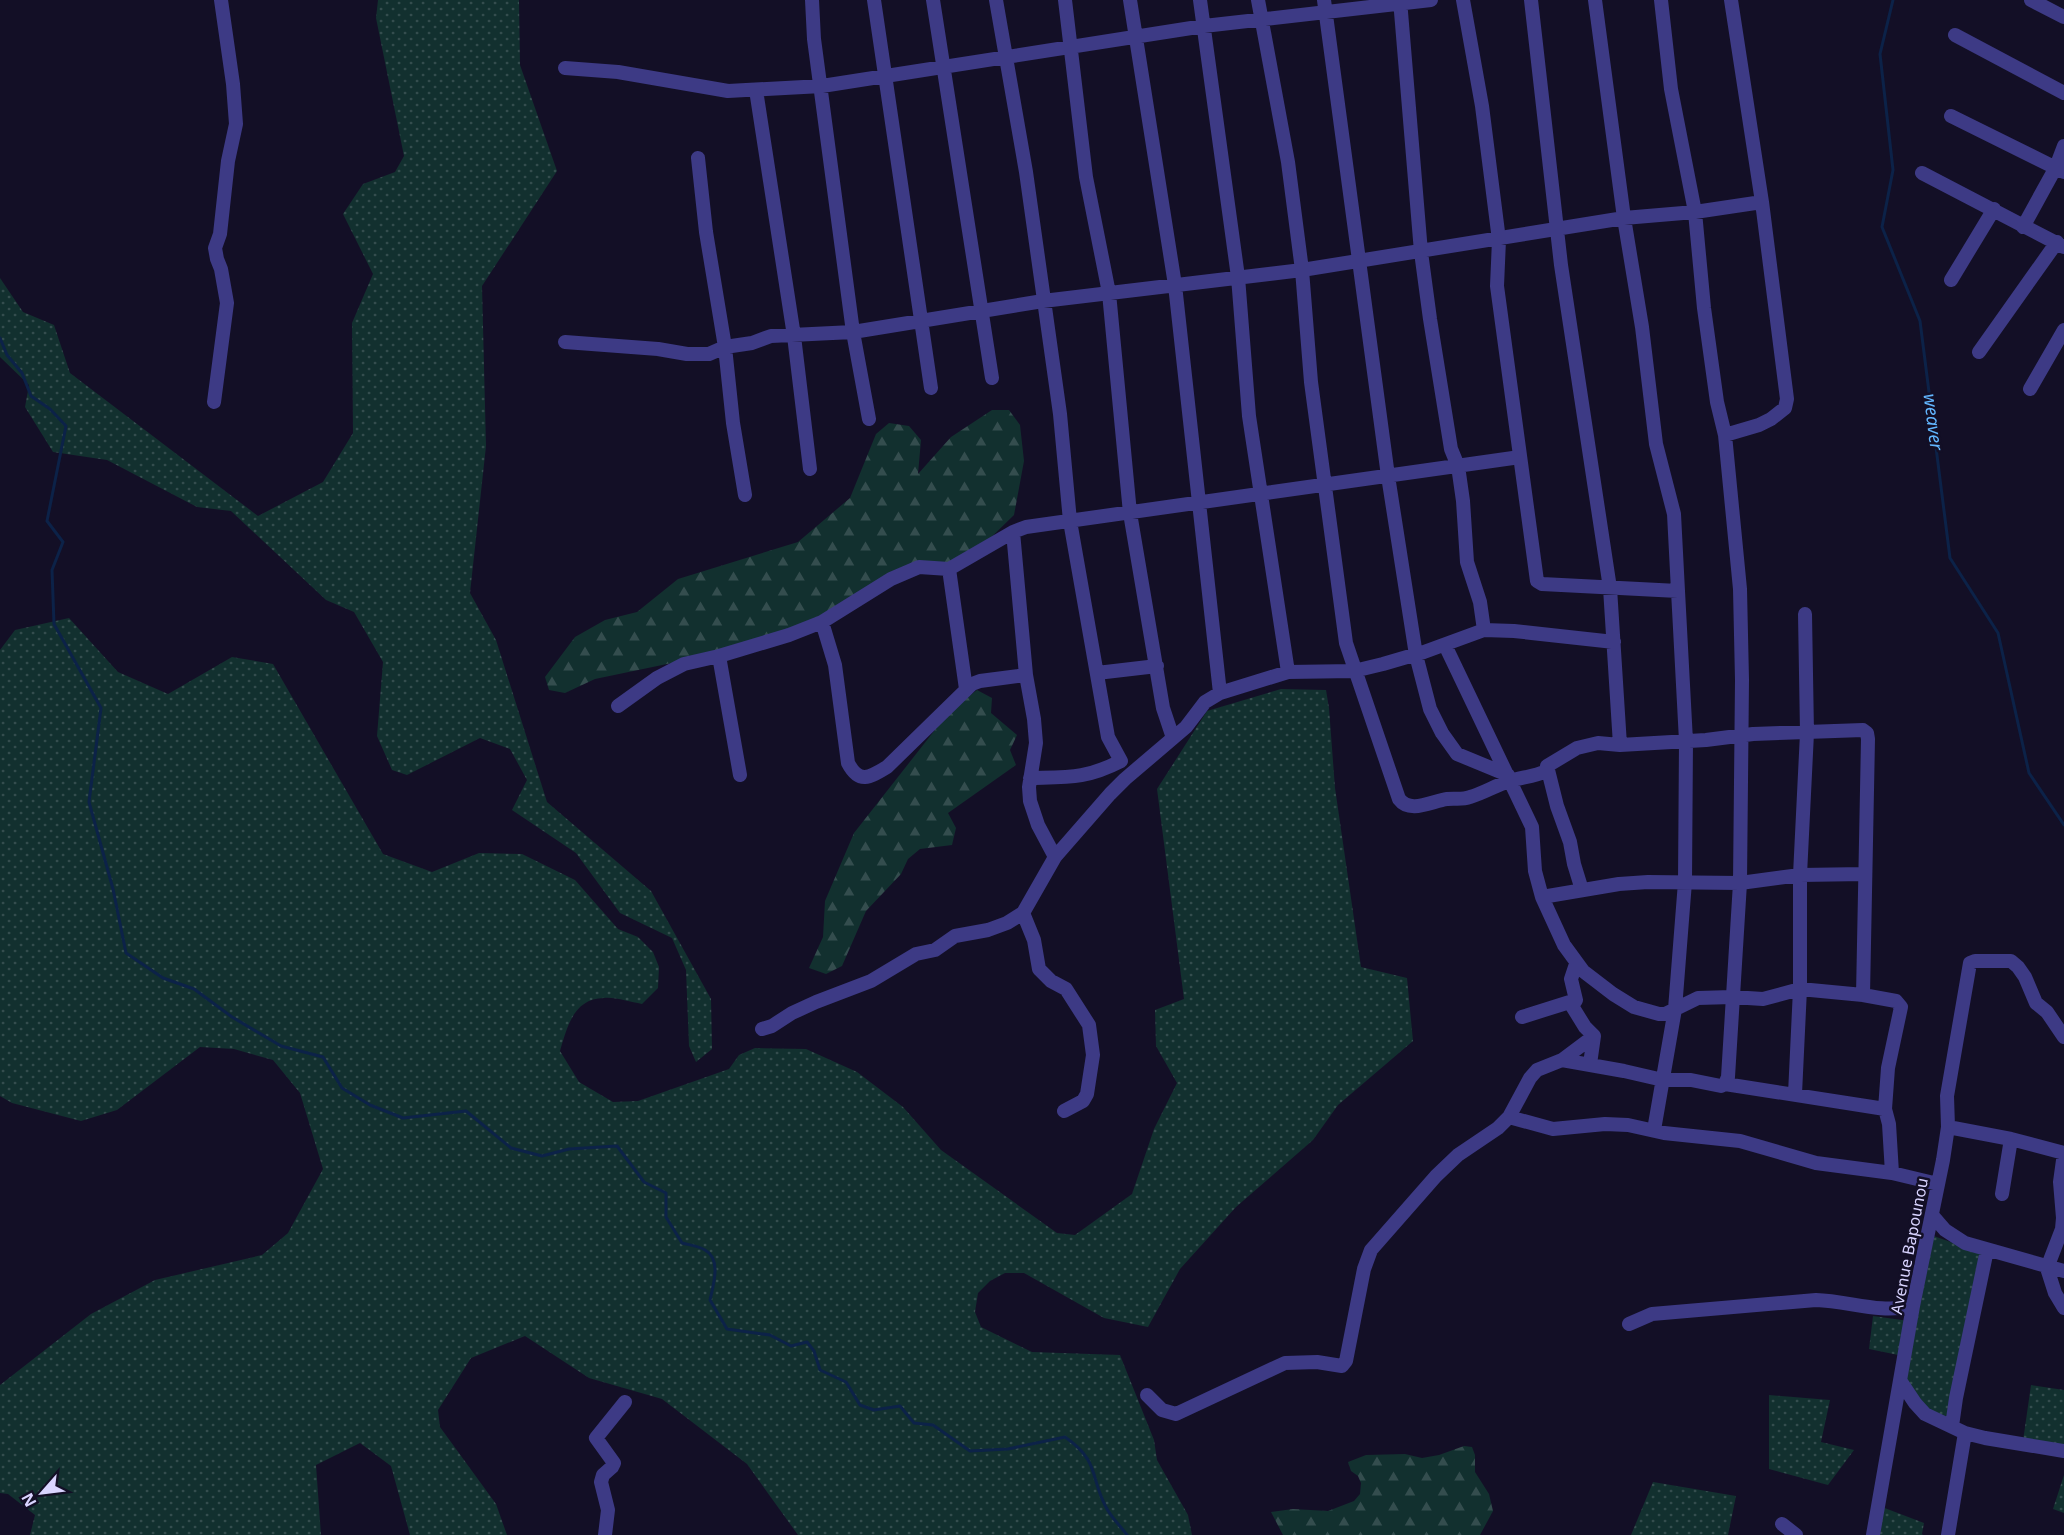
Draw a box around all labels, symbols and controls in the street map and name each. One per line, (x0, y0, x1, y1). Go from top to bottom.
water label: weaver (1919, 392, 1949, 452)
street label: Avenue Bapounou (1885, 1176, 1933, 1316)
north arrow (12, 1463, 72, 1523)
text: N (16, 1489, 42, 1511)

